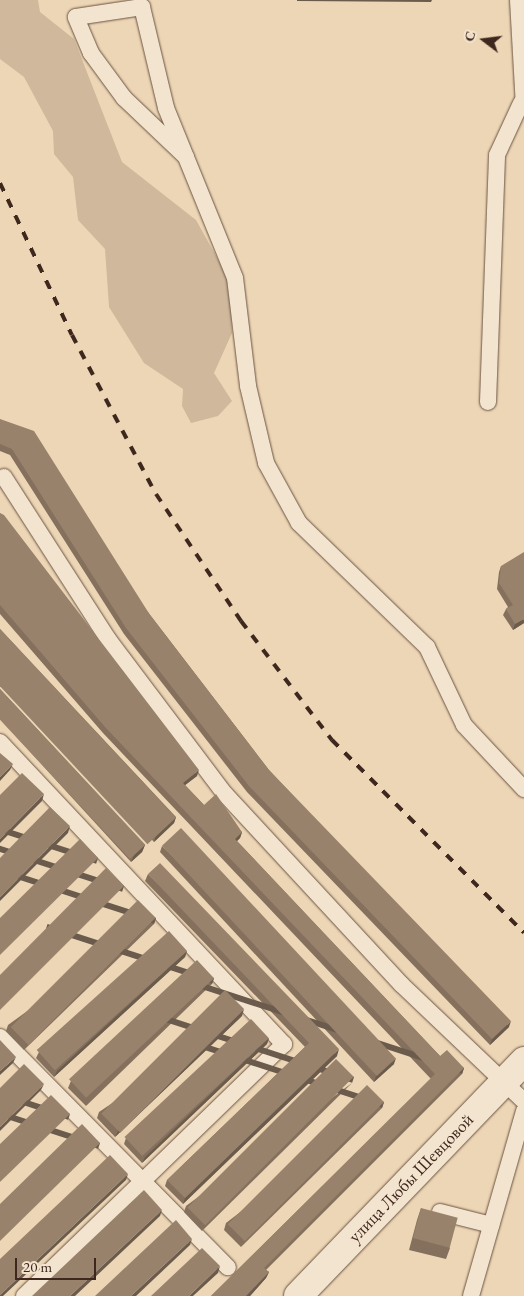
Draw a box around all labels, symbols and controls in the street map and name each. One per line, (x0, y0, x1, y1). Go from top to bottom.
north arrow (459, 15, 509, 65)
text: С (460, 29, 479, 43)
street label: улица Любы Шевцовой (344, 1109, 478, 1247)
scale bar (18, 1248, 99, 1280)
text: 20 m (23, 1257, 52, 1276)

